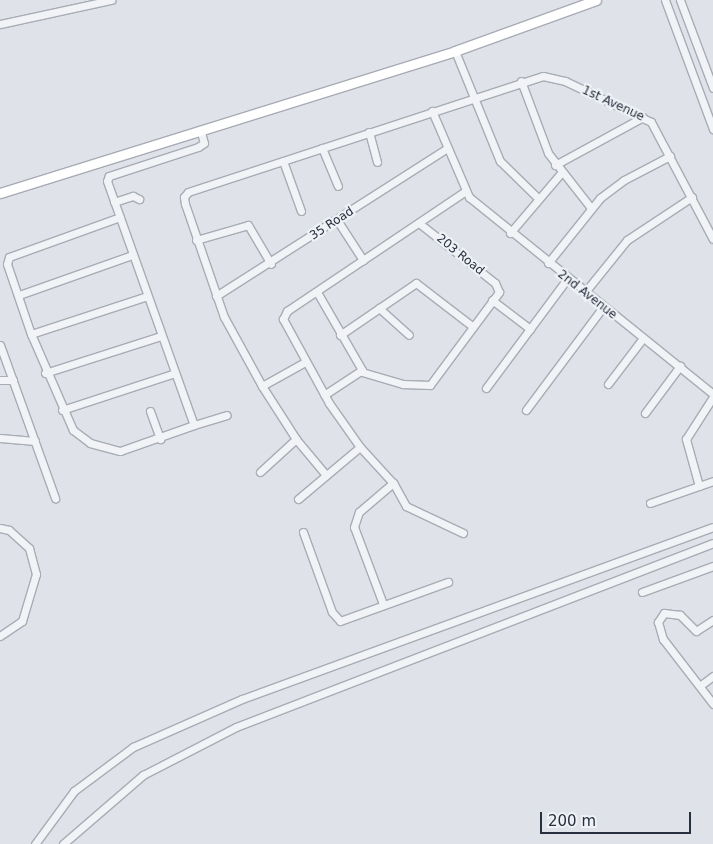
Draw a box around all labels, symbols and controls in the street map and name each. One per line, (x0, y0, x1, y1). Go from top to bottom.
street label: 1st Avenue (580, 83, 646, 125)
street label: 35 Road (307, 205, 357, 243)
street label: 203 Road (433, 232, 487, 278)
street label: 2nd Avenue (554, 267, 620, 323)
scale bar (543, 802, 694, 834)
text: 200 m (548, 812, 596, 830)

